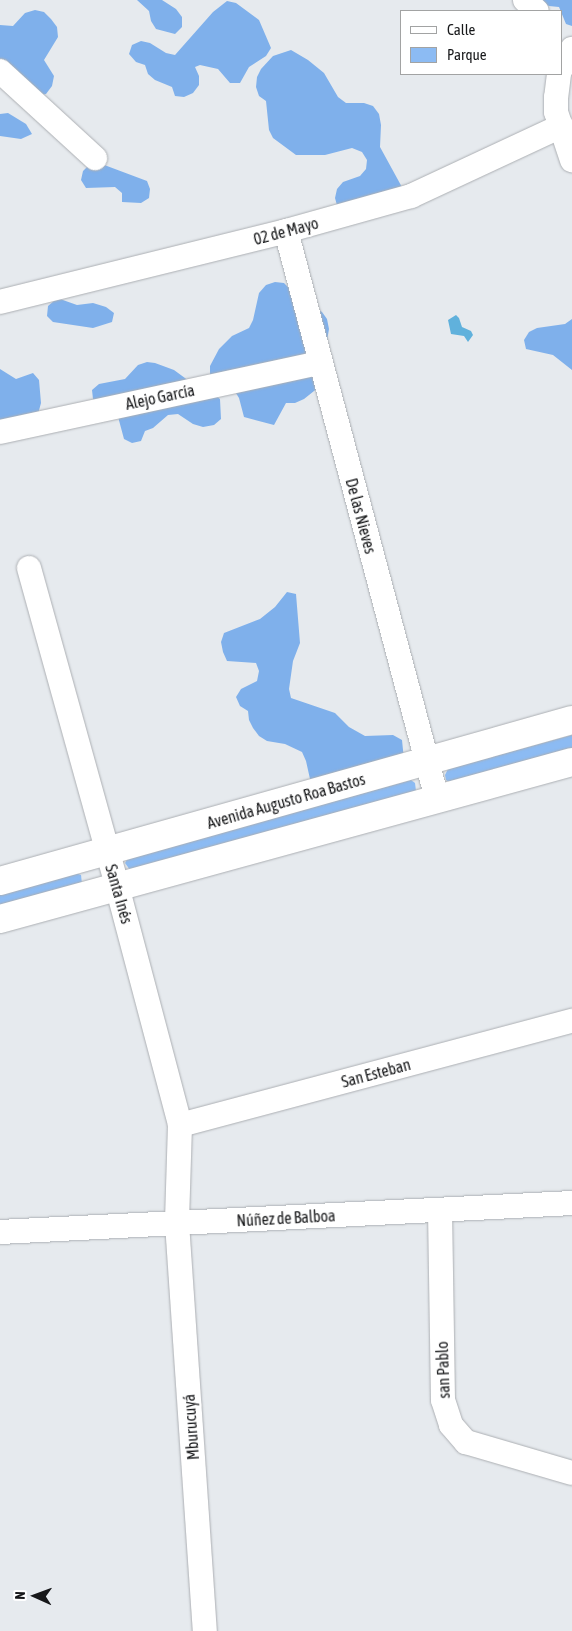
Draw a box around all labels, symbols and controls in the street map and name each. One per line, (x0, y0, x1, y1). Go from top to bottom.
legend (400, 10, 562, 75)
text: Calle (447, 21, 475, 38)
text: Parque (447, 46, 487, 63)
street label: 02 de Mayo (251, 213, 321, 249)
street label: Alejo García (124, 380, 196, 414)
street label: De las Nieves (342, 476, 380, 556)
street label: Avenida Augusto Roa Bastos (205, 769, 367, 833)
street label: Santa Inés (101, 862, 137, 926)
street label: San Esteban (339, 1055, 413, 1091)
street label: Núñez de Balboa (236, 1206, 336, 1230)
street label: san Pablo (432, 1341, 454, 1399)
street label: Mburucuyá (179, 1393, 203, 1461)
north arrow (10, 1571, 60, 1621)
text: N (12, 1591, 28, 1600)

